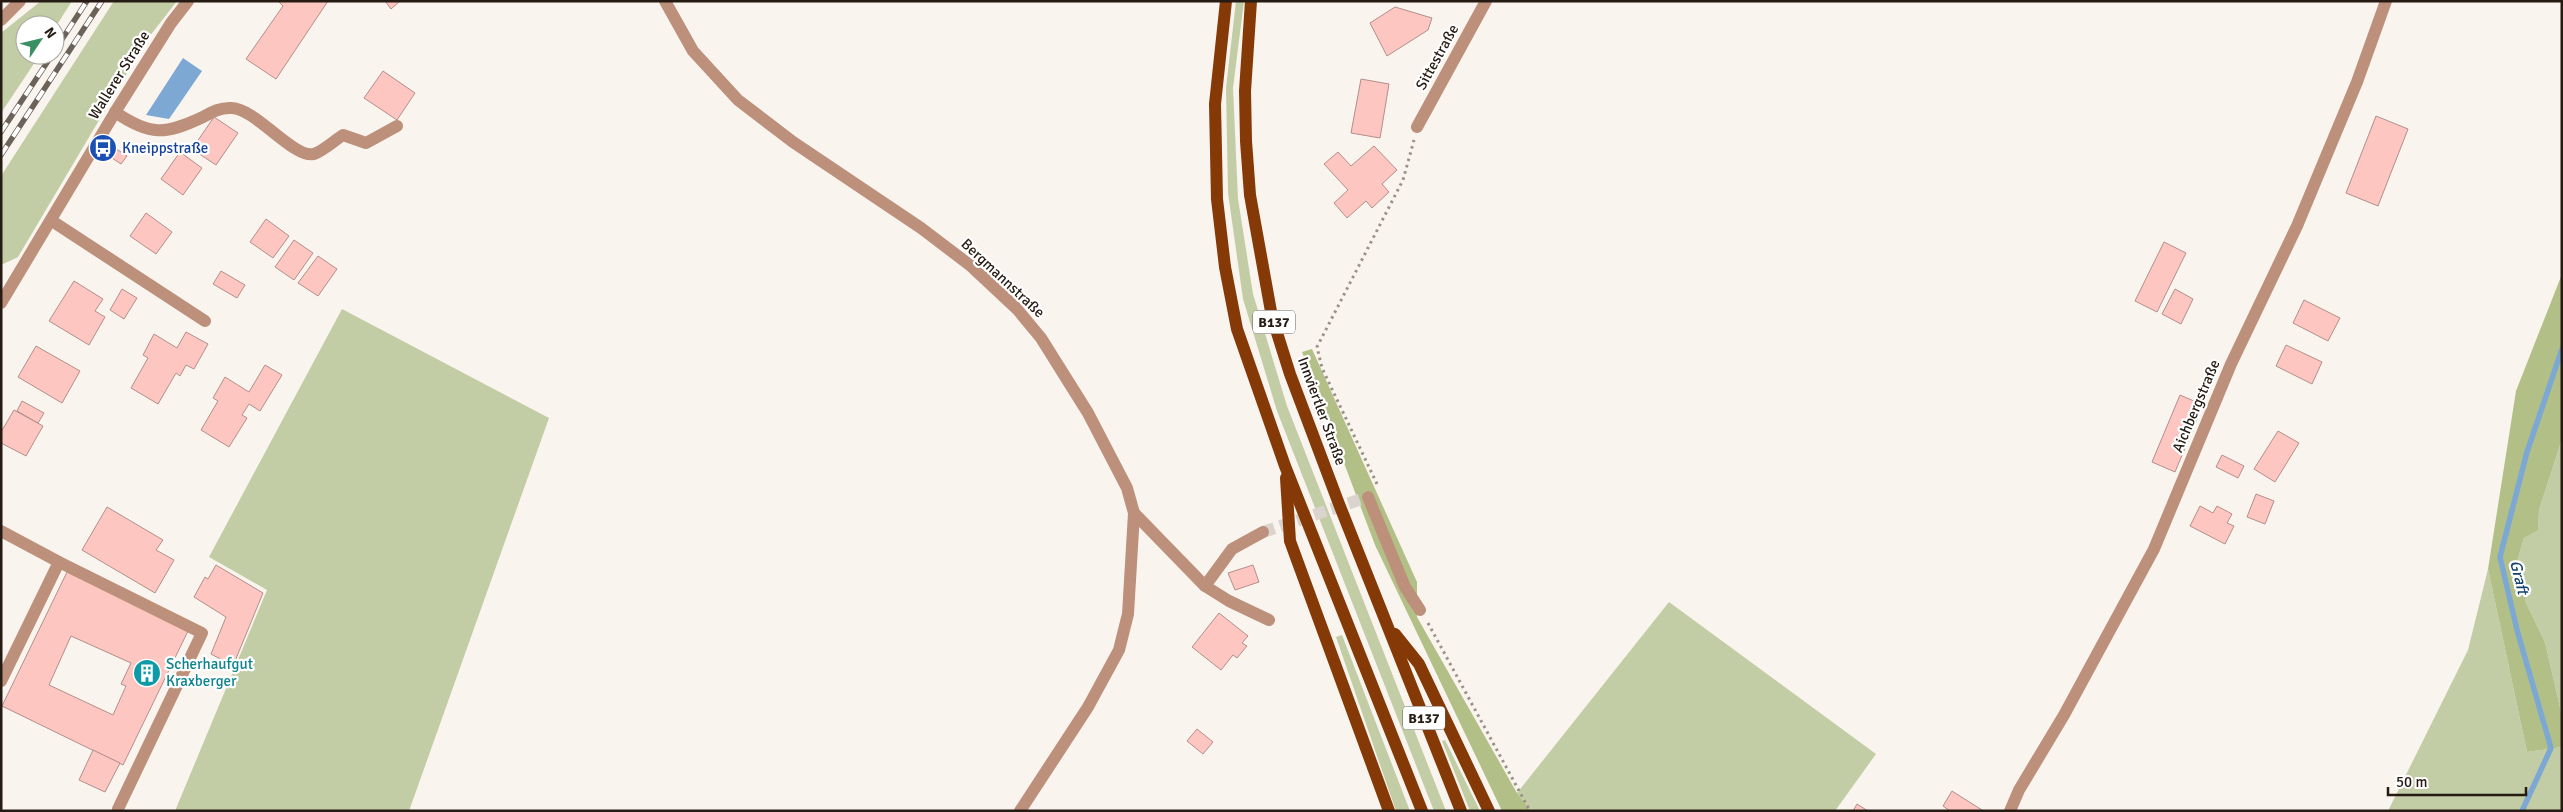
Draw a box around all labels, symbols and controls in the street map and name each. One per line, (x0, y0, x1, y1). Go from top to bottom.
north arrow (15, 15, 65, 65)
street label: Sittestraße (1412, 21, 1462, 93)
text: N (40, 24, 60, 42)
street label: Wallerer Straße (85, 27, 153, 123)
bus stop icon: Kneippstraße (88, 133, 118, 163)
place label: Kneippstraße (122, 139, 208, 157)
street label: Bergmannstraße (958, 235, 1048, 321)
road number: B137 (1253, 311, 1295, 334)
street label: Innviertler Straße (1294, 354, 1350, 468)
street label: Aichbergstraße (2168, 357, 2224, 455)
water label: Graft (2505, 558, 2533, 598)
place label: Scherhaufgut Kraxberger (166, 655, 253, 690)
building icon: Scherhaufgut Kraxberger (132, 658, 162, 688)
road number: B137 (1403, 706, 1445, 730)
scale bar (2388, 764, 2526, 796)
text: 50 m (2396, 773, 2427, 791)

